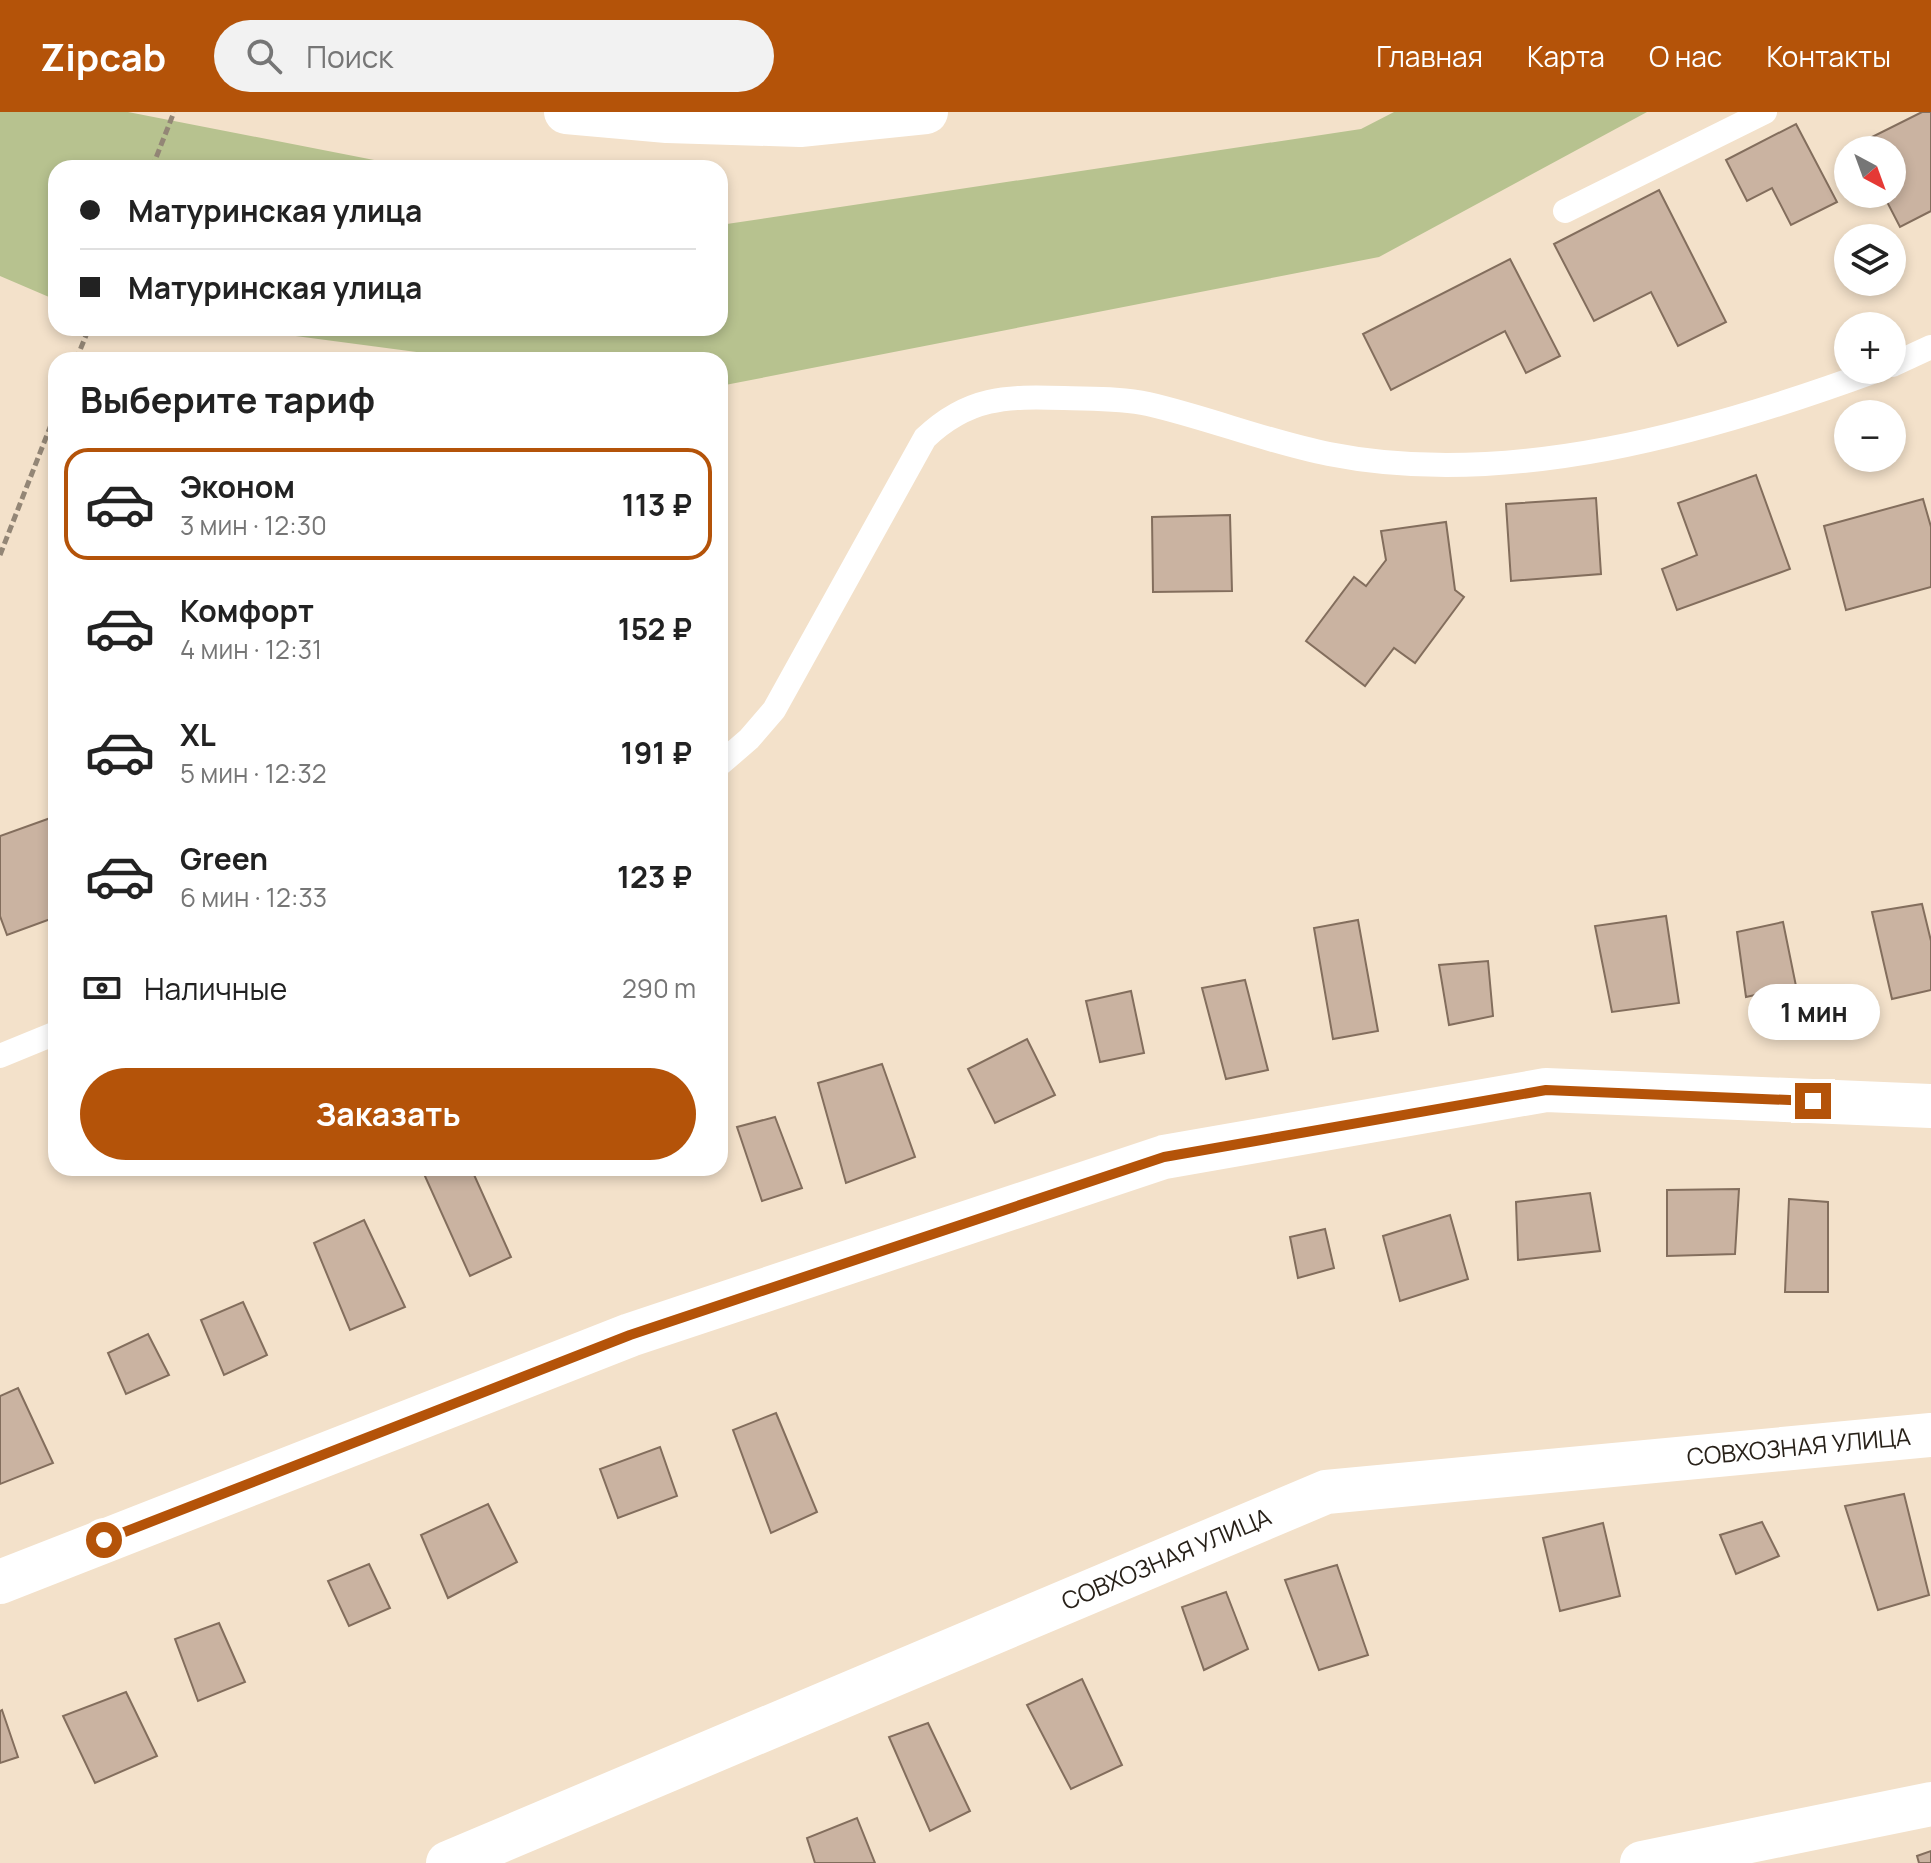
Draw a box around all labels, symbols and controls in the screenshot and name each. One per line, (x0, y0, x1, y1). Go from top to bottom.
search box (214, 20, 774, 92)
text: Zipcab (40, 30, 166, 82)
icon: search (242, 34, 286, 78)
text: Поиск (306, 36, 393, 77)
text: Главная (1376, 37, 1483, 75)
text: Карта (1527, 37, 1605, 75)
text: О нас (1649, 37, 1722, 75)
text: Контакты (1766, 37, 1891, 75)
north arrow (1834, 136, 1906, 208)
map controls (1834, 136, 1906, 472)
text: Матуринская улица (128, 190, 422, 231)
button: layers (1834, 224, 1906, 296)
text: Матуринская улица (128, 267, 422, 308)
button: + (1834, 312, 1906, 384)
text: Выберите тариф (80, 375, 375, 424)
button: − (1834, 400, 1906, 472)
text: Эконом (180, 466, 295, 507)
icon: car (84, 468, 156, 540)
text: 113 ₽ (622, 484, 692, 525)
text: 3 мин · 12:30 (180, 507, 327, 543)
text: Комфорт (180, 590, 314, 631)
icon: car (84, 592, 156, 664)
text: 152 ₽ (618, 608, 692, 649)
text: 4 мин · 12:31 (180, 631, 322, 667)
text: XL (180, 714, 216, 755)
icon: car (84, 716, 156, 788)
text: 191 ₽ (621, 732, 692, 773)
text: 5 мин · 12:32 (180, 755, 327, 791)
text: Green (180, 838, 268, 879)
icon: car (84, 840, 156, 912)
text: 123 ₽ (617, 856, 692, 897)
text: 6 мин · 12:33 (180, 879, 327, 915)
icon: cash (80, 966, 124, 1010)
text: Наличные (144, 968, 287, 1009)
text: 290 m (622, 970, 696, 1006)
callout: 1 мин (1747, 985, 1879, 1041)
text: 1 мин (1780, 994, 1848, 1030)
button: Заказать (80, 1068, 696, 1160)
route end (1795, 1083, 1831, 1119)
street label: СОВХОЗНАЯ УЛИЦА (1685, 1419, 1912, 1473)
street label: СОВХОЗНАЯ УЛИЦА (1056, 1499, 1276, 1617)
route start (86, 1522, 122, 1558)

